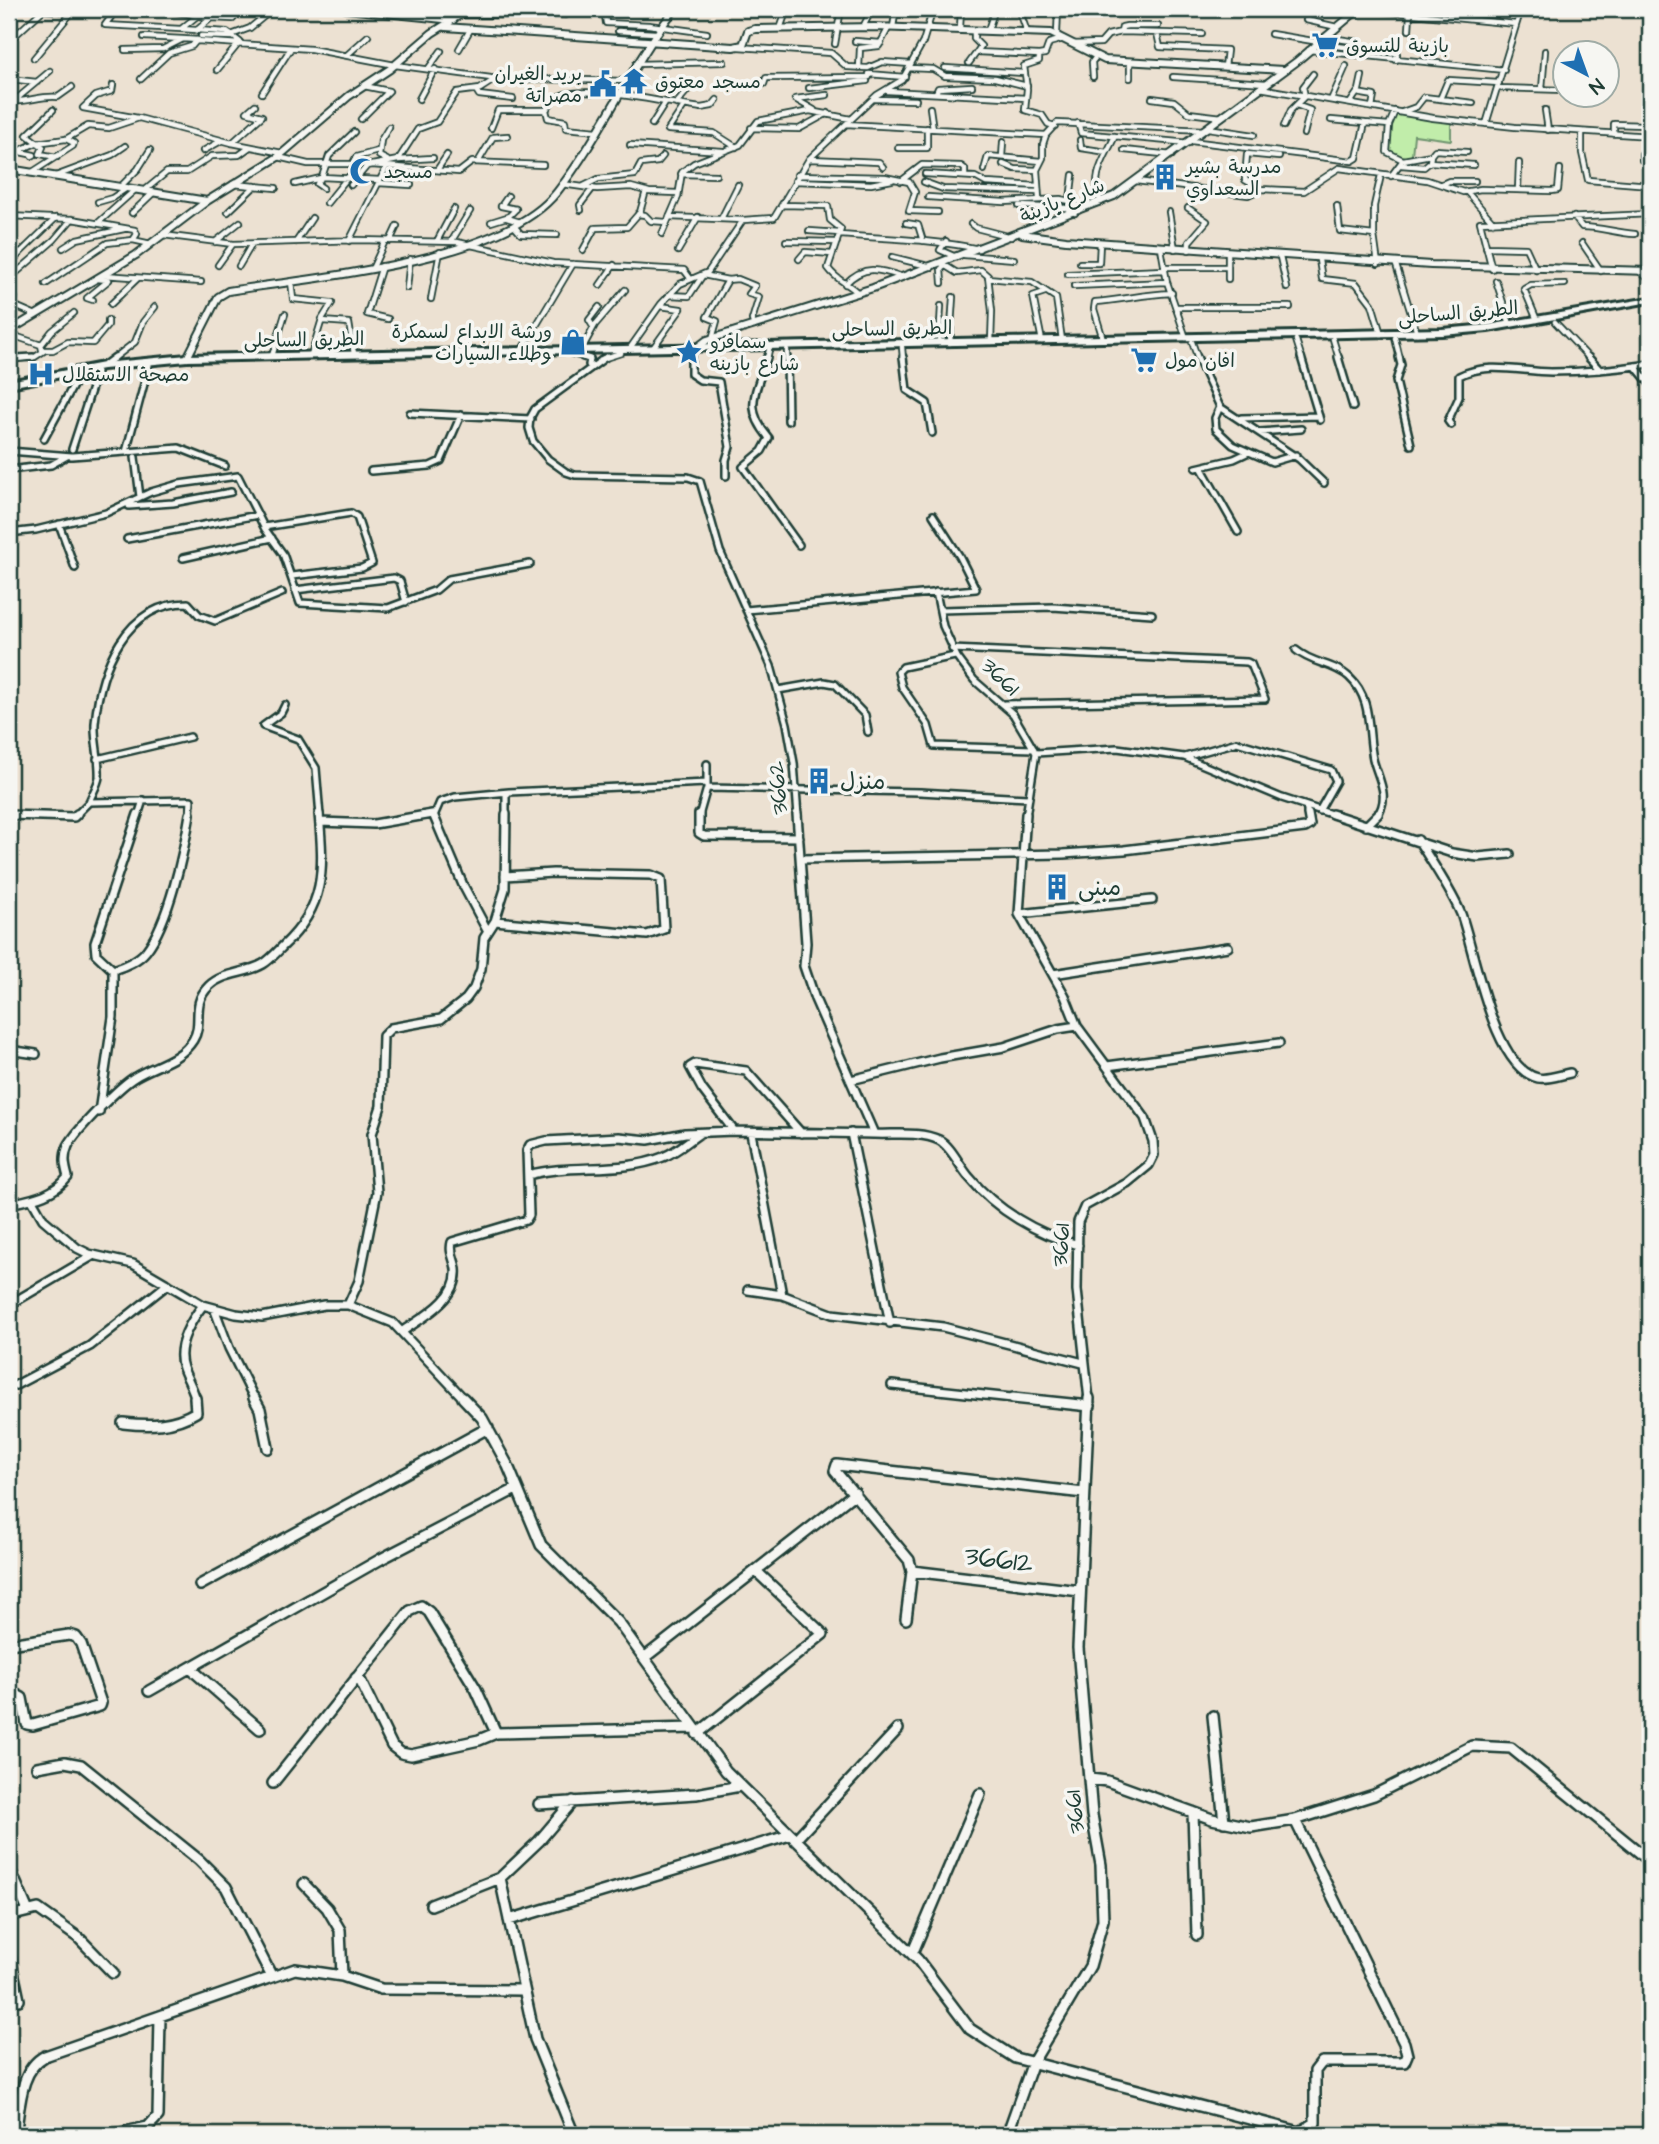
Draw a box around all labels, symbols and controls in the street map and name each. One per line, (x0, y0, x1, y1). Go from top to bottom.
supermarket icon: بازينة للتسوق (1310, 30, 1340, 60)
place label: بازينة للتسوق (1346, 33, 1449, 60)
north arrow (1550, 38, 1620, 108)
place label: بريد الغيران مصراتة (494, 61, 582, 110)
temple icon: مسجد معتوق (619, 66, 649, 96)
public building icon: بريد الغيران مصراتة (588, 69, 618, 99)
place label: مسجد معتوق (655, 69, 761, 96)
text: N (1583, 72, 1610, 100)
place label: مدرسة بشير السعداوي (1184, 154, 1281, 203)
mosque icon: مسجد (348, 156, 378, 186)
place label: مسجد (384, 159, 433, 186)
building icon: مدرسة بشير السعداوي (1150, 162, 1180, 192)
street label: شارع بازينة (1016, 172, 1109, 231)
street label: الطريق الساحلى (1397, 295, 1519, 332)
street label: الطريق الساحلى (832, 315, 953, 344)
place label: ورشة الابداع لسمكرة وطلاء السيارات (392, 319, 552, 368)
street label: الطريق الساحلى (244, 326, 365, 355)
shop icon: ورشة الابداع لسمكرة وطلاء السيارات (558, 327, 588, 357)
place label: سمافرو شارع بازينه (709, 329, 799, 378)
place icon: سمافرو شارع بازينه (674, 337, 704, 367)
supermarket icon: افان مول (1129, 345, 1159, 375)
place label: افان مول (1165, 348, 1235, 375)
hospital icon: مصحة الاستقلال (26, 359, 56, 389)
place label: مصحة الاستقلال (62, 362, 189, 389)
street label: 3661 (974, 650, 1027, 703)
street label: 3662 (760, 760, 796, 816)
building icon: منزل (804, 766, 834, 796)
place label: منزل (840, 766, 885, 798)
building icon: مبنى (1042, 872, 1072, 902)
place label: مبنى (1078, 872, 1121, 904)
street label: 3661 (1044, 1222, 1078, 1268)
street label: 36612 (962, 1536, 1035, 1583)
street label: 3661 (1057, 1789, 1093, 1835)

